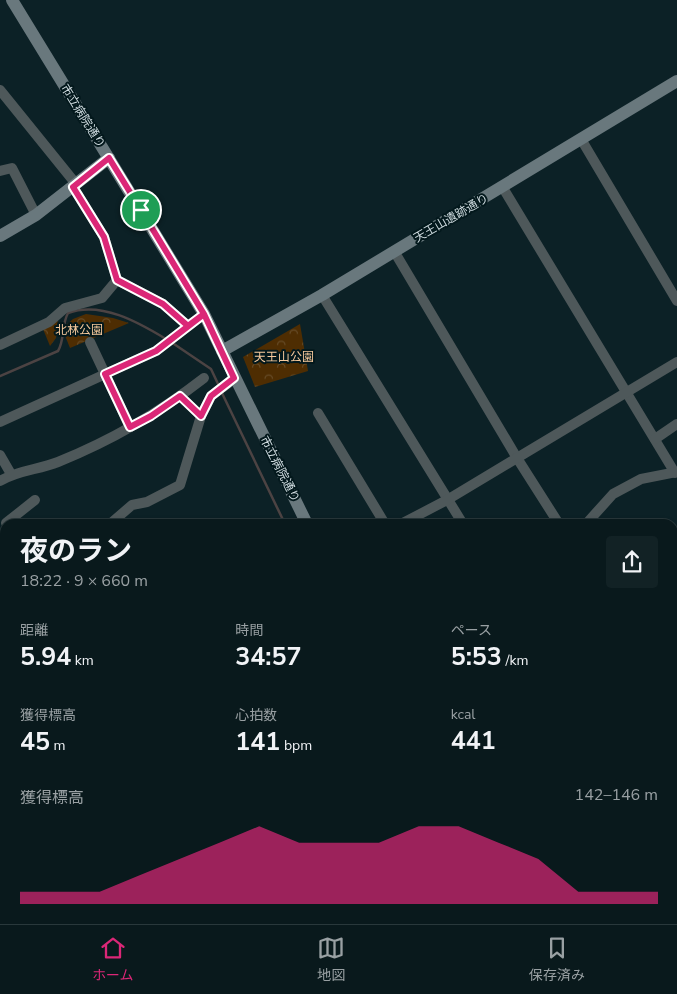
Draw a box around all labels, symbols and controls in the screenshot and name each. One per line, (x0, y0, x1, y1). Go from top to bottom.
street label: 市立病院通り (57, 81, 109, 151)
pin (120, 189, 162, 231)
street label: 天王山遺跡通り (411, 190, 491, 246)
icon: arrive (127, 196, 155, 224)
park label: 北林公園 (55, 322, 103, 338)
park label: 天王山公園 (254, 349, 314, 365)
street label: 市立病院通り (257, 433, 303, 505)
text: 夜のラン (20, 532, 132, 570)
button: share (606, 536, 658, 588)
text: 18:22 · 9 × 660 m (20, 570, 148, 592)
text: 距離 (20, 621, 48, 640)
text: 時間 (235, 621, 263, 640)
text: ペース (451, 621, 492, 640)
text: 5.94 (20, 640, 71, 674)
text: 34:57 (235, 640, 302, 674)
text: 5:53 (451, 640, 502, 674)
text: km (71, 651, 94, 670)
text: /km (502, 651, 528, 670)
text: kcal (451, 705, 475, 724)
text: 獲得標高 (20, 706, 76, 725)
text: 心拍数 (235, 706, 277, 725)
text: 441 (451, 724, 496, 758)
text: 45 (20, 725, 50, 759)
text: 141 (235, 725, 280, 759)
text: m (50, 736, 66, 755)
text: bpm (280, 736, 312, 755)
text: 142–146 m (575, 784, 658, 806)
text: 獲得標高 (20, 787, 84, 809)
tab: ホーム (92, 934, 133, 985)
tab: 地図 (317, 934, 345, 985)
tab: 保存済み (529, 934, 585, 985)

